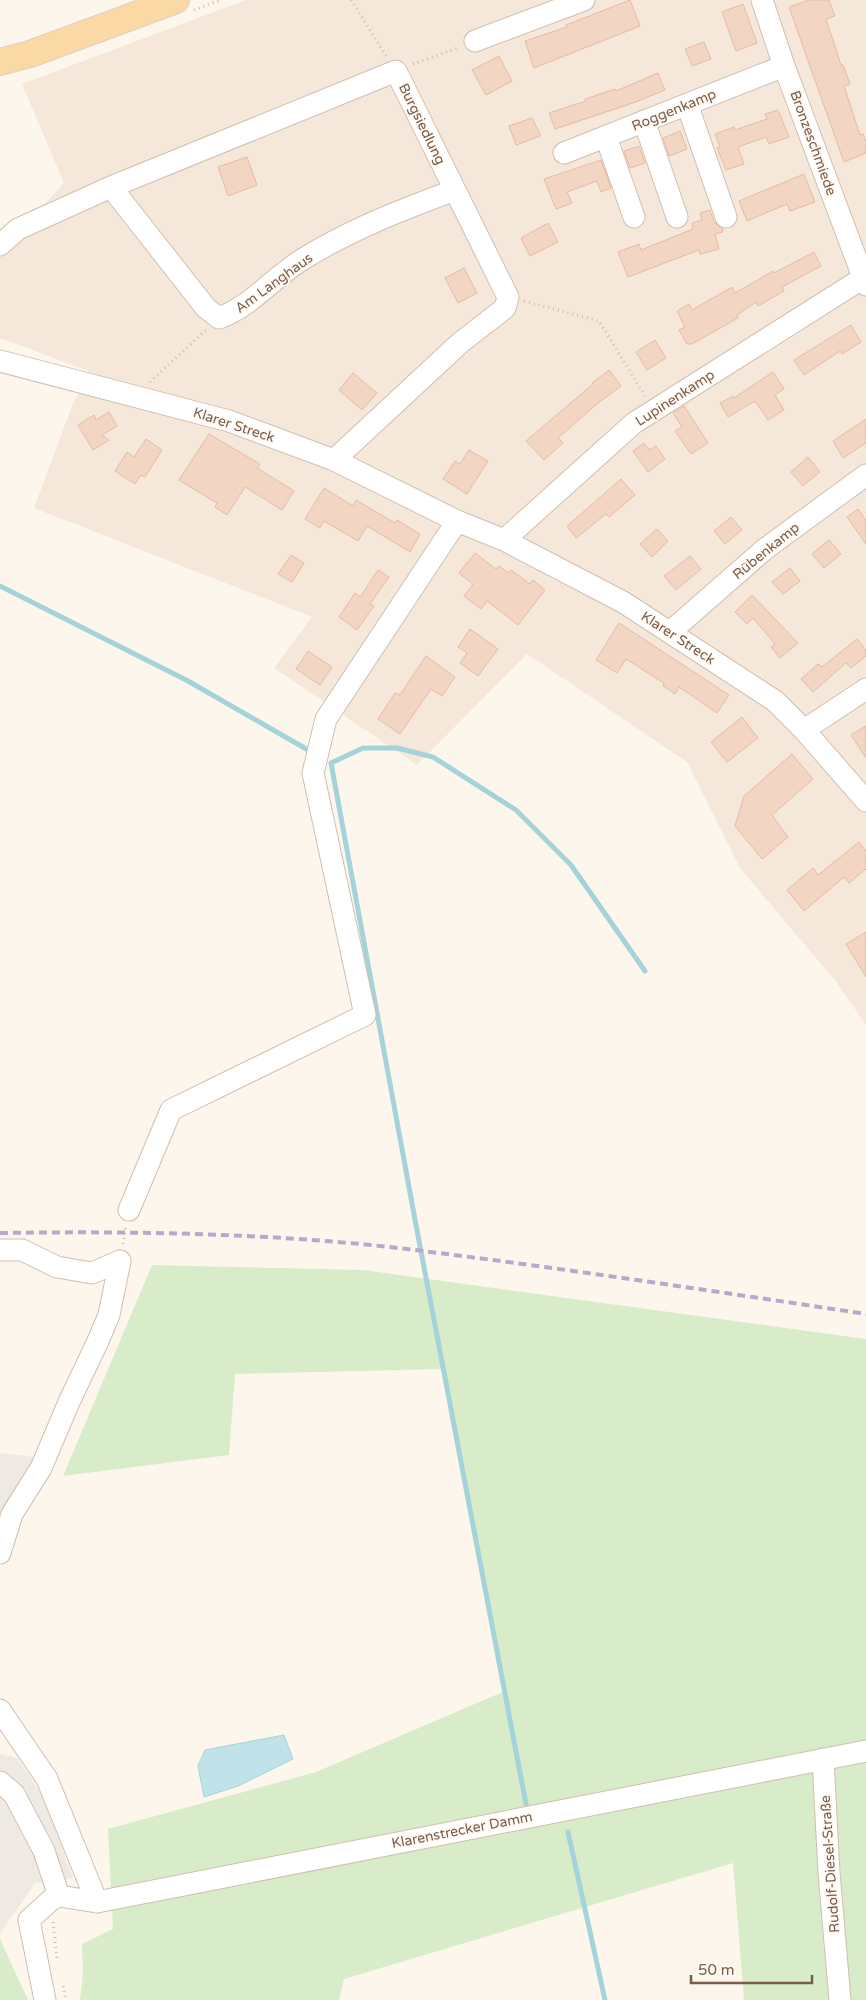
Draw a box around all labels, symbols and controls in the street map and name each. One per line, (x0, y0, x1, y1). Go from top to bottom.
street label: Burgsiedlung (395, 81, 449, 167)
street label: Roggenkamp (629, 85, 719, 135)
street label: Bronzeschmiede (786, 88, 840, 198)
street label: Am Langhaus (232, 249, 316, 317)
street label: Lupinenkamp (632, 366, 718, 430)
street label: Klarer Streck (191, 404, 277, 446)
street label: Rübenkamp (729, 519, 803, 583)
street label: Klarer Streck (638, 608, 718, 668)
street label: Rudolf-Diesel-Straße (817, 1795, 843, 1933)
street label: Klarenstrecker Damm (390, 1808, 534, 1852)
scale bar (691, 1952, 812, 1984)
text: 50 m (698, 1961, 735, 1979)

